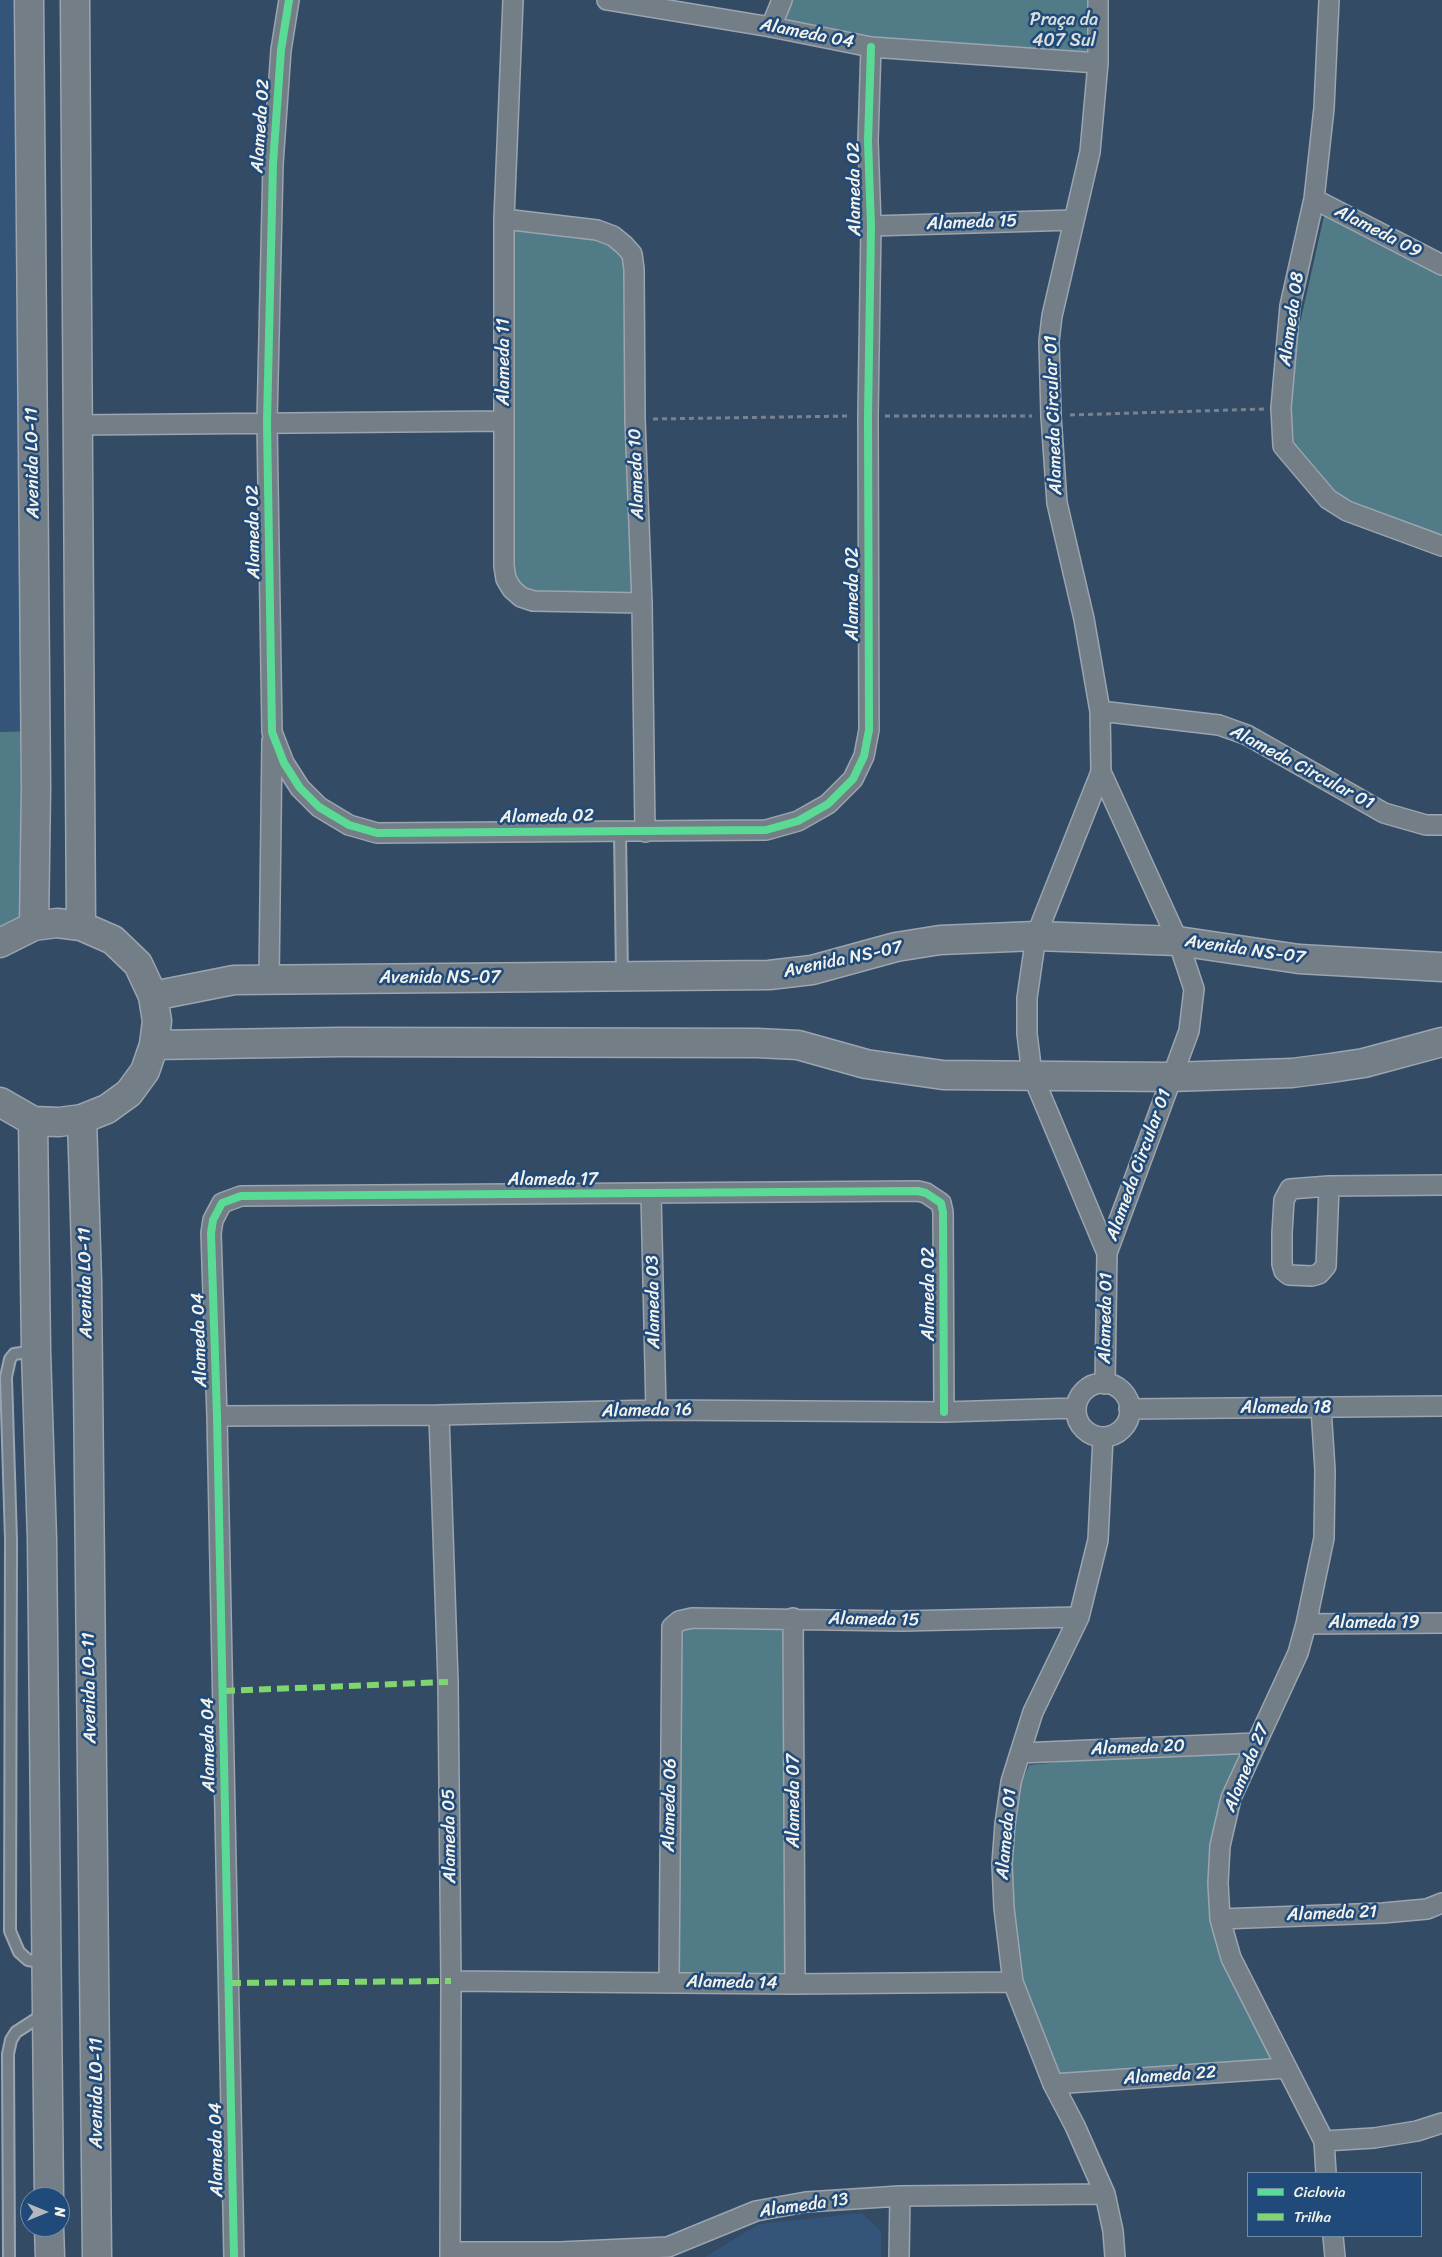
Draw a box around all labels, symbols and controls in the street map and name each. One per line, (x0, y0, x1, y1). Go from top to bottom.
park label: Praça da 407 Sul (1030, 9, 1098, 52)
street label: Alameda 04 (758, 14, 856, 54)
street label: Alameda 02 (247, 78, 275, 174)
street label: Alameda 02 (843, 142, 867, 236)
street label: Alameda 09 (1331, 201, 1425, 263)
street label: Alameda 15 (926, 211, 1018, 235)
street label: Alameda 08 (1275, 271, 1309, 367)
street label: Alameda 11 (493, 318, 515, 406)
street label: Alameda Circular 01 (1040, 335, 1068, 495)
street label: Avenida LO-11 (21, 407, 45, 519)
street label: Alameda 10 (625, 428, 649, 520)
street label: Alameda 02 (242, 485, 266, 579)
street label: Alameda 02 (842, 547, 864, 641)
street label: Alameda Circular 01 (1226, 721, 1378, 815)
street label: Alameda 02 (500, 805, 594, 829)
street label: Avenida NS-07 (1184, 931, 1306, 969)
street label: Avenida NS-07 (782, 937, 904, 983)
street label: Avenida NS-07 (379, 967, 501, 989)
street label: Alameda Circular 01 (1102, 1086, 1176, 1244)
street label: Alameda 17 (508, 1169, 598, 1191)
street label: Avenida LO-11 (74, 1227, 98, 1339)
street label: Alameda 02 (918, 1247, 940, 1341)
street label: Alameda 03 (642, 1255, 666, 1349)
street label: Alameda 01 (1094, 1272, 1118, 1364)
street label: Alameda 04 (188, 1292, 212, 1388)
street label: Alameda 18 (1241, 1397, 1331, 1419)
street label: Alameda 16 (602, 1399, 692, 1423)
street label: Alameda 15 (828, 1608, 920, 1632)
street label: Alameda 19 (1328, 1612, 1420, 1634)
street label: Avenida LO-11 (78, 1632, 102, 1744)
street label: Alameda 04 (197, 1697, 221, 1793)
street label: Alameda 27 (1220, 1721, 1274, 1815)
street label: Alameda 20 (1091, 1736, 1185, 1760)
street label: Alameda 07 (783, 1754, 805, 1848)
street label: Alameda 06 (658, 1758, 682, 1852)
street label: Alameda 01 (992, 1788, 1022, 1880)
street label: Alameda 05 (438, 1789, 462, 1883)
street label: Alameda 21 (1286, 1902, 1378, 1926)
street label: Alameda 14 (686, 1971, 778, 1995)
street label: Avenida LO-11 (86, 2037, 108, 2149)
street label: Alameda 22 (1123, 2062, 1217, 2090)
street label: Alameda 04 (205, 2102, 229, 2198)
legend (1247, 2172, 1422, 2237)
text: Ciclovia (1294, 2179, 1346, 2205)
north arrow (20, 2187, 70, 2237)
street label: Alameda 13 (758, 2189, 850, 2223)
text: Trilha (1294, 2204, 1331, 2230)
text: N (47, 2207, 72, 2217)

